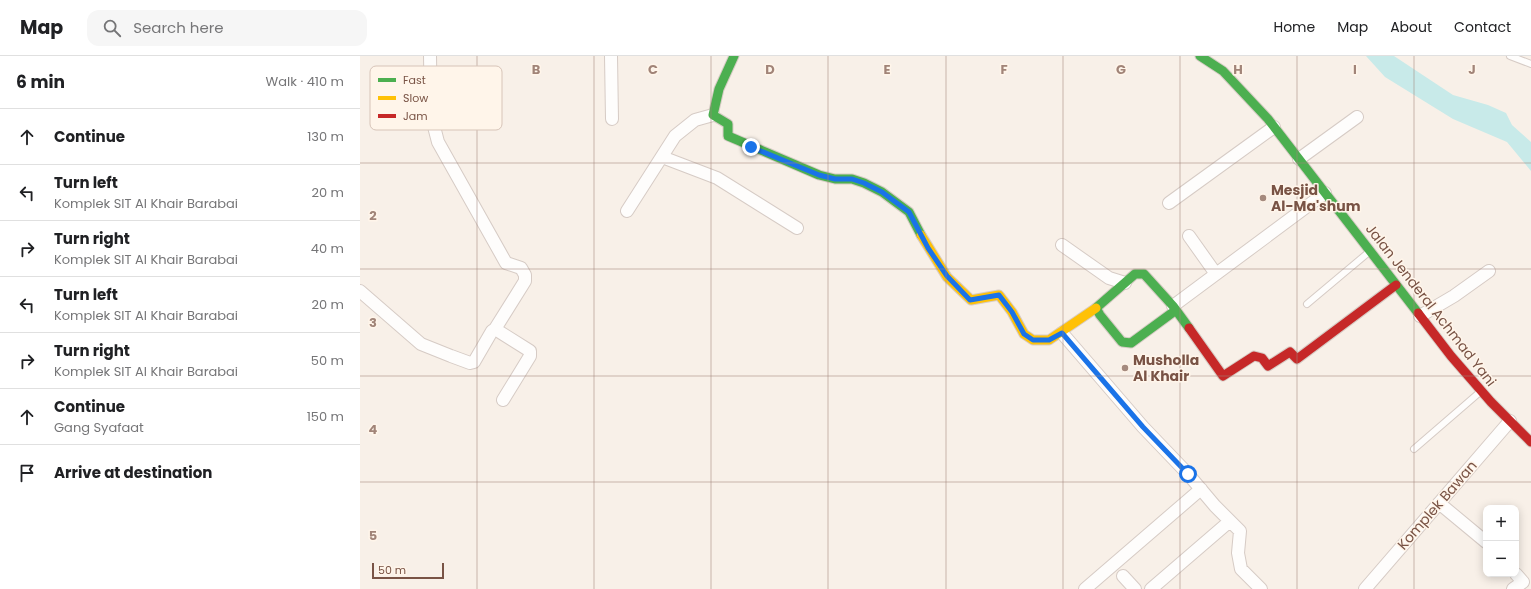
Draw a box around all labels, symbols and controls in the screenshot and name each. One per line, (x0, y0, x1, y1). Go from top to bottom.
search box (87, 10, 367, 46)
text: Map (20, 14, 63, 41)
icon: search (101, 17, 123, 39)
text: Search here (133, 17, 224, 38)
text: Home (1273, 17, 1315, 37)
text: Map (1337, 17, 1368, 37)
text: About (1390, 17, 1432, 37)
text: Contact (1454, 17, 1511, 37)
text: B (532, 60, 541, 79)
text: C (648, 60, 658, 79)
text: D (765, 60, 775, 79)
text: E (883, 60, 891, 79)
text: F (1000, 60, 1008, 79)
text: G (1116, 60, 1126, 79)
text: H (1233, 60, 1243, 79)
text: I (1353, 60, 1357, 79)
text: J (1468, 60, 1476, 79)
legend (370, 66, 502, 130)
text: 6 min (16, 70, 65, 94)
text: Walk · 410 m (266, 72, 344, 91)
text: Fast (403, 72, 426, 88)
text: Slow (403, 90, 428, 106)
text: Jam (403, 108, 428, 124)
icon: ahead (16, 126, 38, 148)
text: Continue (54, 126, 125, 147)
text: 130 m (307, 127, 344, 146)
route end (742, 138, 760, 156)
text: Turn left (54, 172, 118, 193)
place label: Mesjid Al-Ma'shum (1271, 180, 1361, 216)
icon: left (16, 182, 38, 204)
text: 20 m (311, 183, 344, 202)
marker: Mesjid Al-Ma'shum (1258, 193, 1268, 203)
text: Komplek SIT Al Khair Barabai (54, 194, 238, 213)
text: 2 (369, 206, 377, 225)
street label: Jalan Jenderal Achmad Yani (1361, 219, 1501, 391)
text: Turn right (54, 228, 130, 249)
icon: right (16, 238, 38, 260)
text: 40 m (311, 239, 344, 258)
text: Komplek SIT Al Khair Barabai (54, 250, 238, 269)
text: Turn left (54, 284, 118, 305)
icon: left (16, 294, 38, 316)
text: 20 m (311, 295, 344, 314)
text: Komplek SIT Al Khair Barabai (54, 306, 238, 325)
text: 3 (369, 313, 377, 332)
text: Turn right (54, 340, 130, 361)
icon: right (16, 350, 38, 372)
place label: Musholla Al Khair (1133, 350, 1199, 386)
text: 50 m (311, 351, 344, 370)
text: Komplek SIT Al Khair Barabai (54, 362, 238, 381)
marker: Musholla Al Khair (1120, 363, 1130, 373)
text: Continue (54, 396, 125, 417)
icon: ahead (16, 406, 38, 428)
text: 150 m (307, 407, 344, 426)
text: Gang Syafaat (54, 418, 144, 437)
text: 4 (369, 420, 378, 439)
street label: Komplek Bawan (1393, 456, 1481, 554)
icon: arrive (16, 462, 38, 484)
text: Arrive at destination (54, 462, 212, 483)
route start (1179, 465, 1197, 483)
map controls (1483, 505, 1519, 577)
button: + (1483, 505, 1519, 541)
text: 5 (369, 526, 377, 545)
button: − (1483, 541, 1519, 577)
scale bar (372, 561, 444, 580)
text: 50 m (378, 562, 406, 578)

